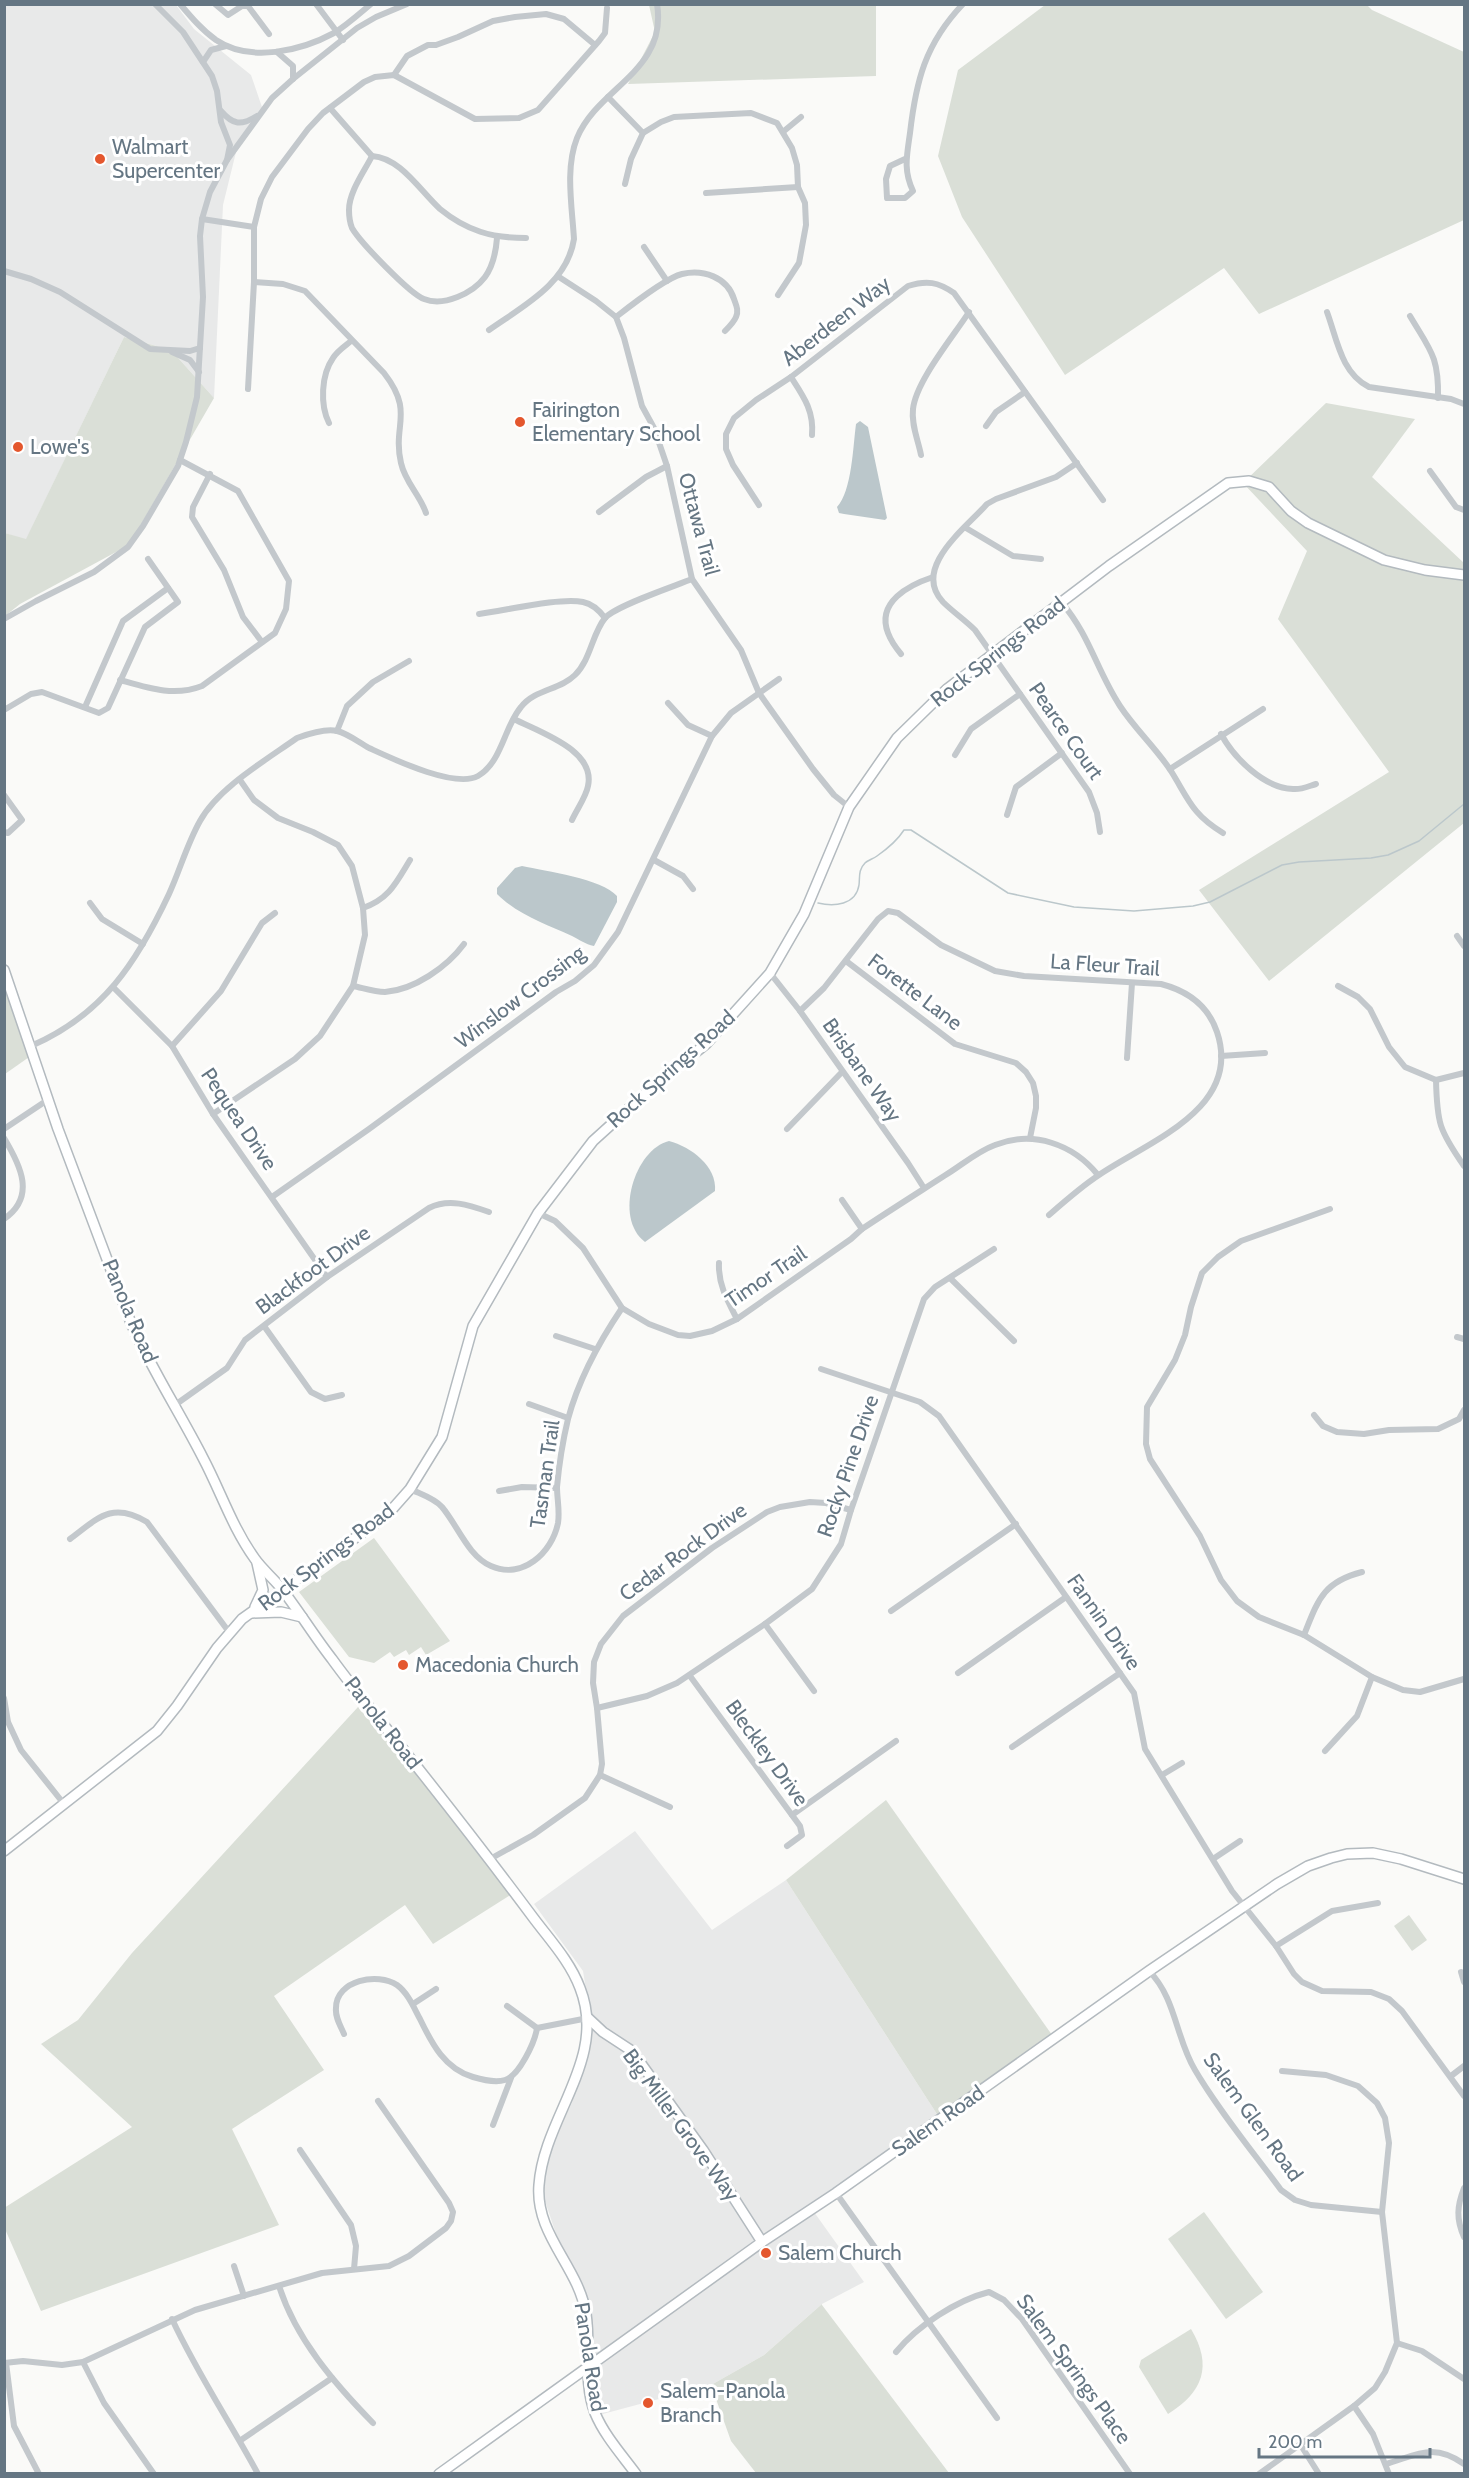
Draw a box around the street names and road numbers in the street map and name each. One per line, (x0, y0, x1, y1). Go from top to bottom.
street label: Aberdeen Way (777, 270, 895, 371)
street label: Ottawa Trail (674, 470, 725, 578)
street label: Rock Springs Road (926, 591, 1070, 712)
street label: Pearce Court (1024, 677, 1109, 784)
street label: Winslow Crossing (450, 939, 590, 1053)
street label: Forette Lane (863, 948, 967, 1035)
street label: La Fleur Trail (1049, 948, 1161, 981)
street label: Rock Springs Road (602, 1005, 740, 1133)
street label: Brisbane Way (818, 1013, 907, 1127)
street label: Pequea Drive (196, 1063, 283, 1175)
street label: Blackfoot Drive (251, 1220, 375, 1319)
street label: Timor Trail (721, 1240, 811, 1313)
street label: Panola Road (97, 1255, 164, 1367)
street label: Rocky Pine Drive (811, 1391, 884, 1540)
street label: Tasman Trail (525, 1418, 564, 1530)
street label: Rock Springs Road (253, 1497, 399, 1616)
street label: Cedar Rock Drive (614, 1497, 751, 1606)
street label: Fannin Drive (1062, 1569, 1147, 1675)
street label: Panola Road (340, 1671, 427, 1774)
street label: Bleckley Drive (721, 1695, 814, 1811)
street label: Big Miller Grove Way (618, 2044, 745, 2206)
street label: Salem Glen Road (1198, 2048, 1308, 2186)
street label: Salem Road (887, 2080, 989, 2161)
street label: Salem Springs Place (1012, 2289, 1137, 2449)
street label: Panola Road (570, 2300, 611, 2413)

